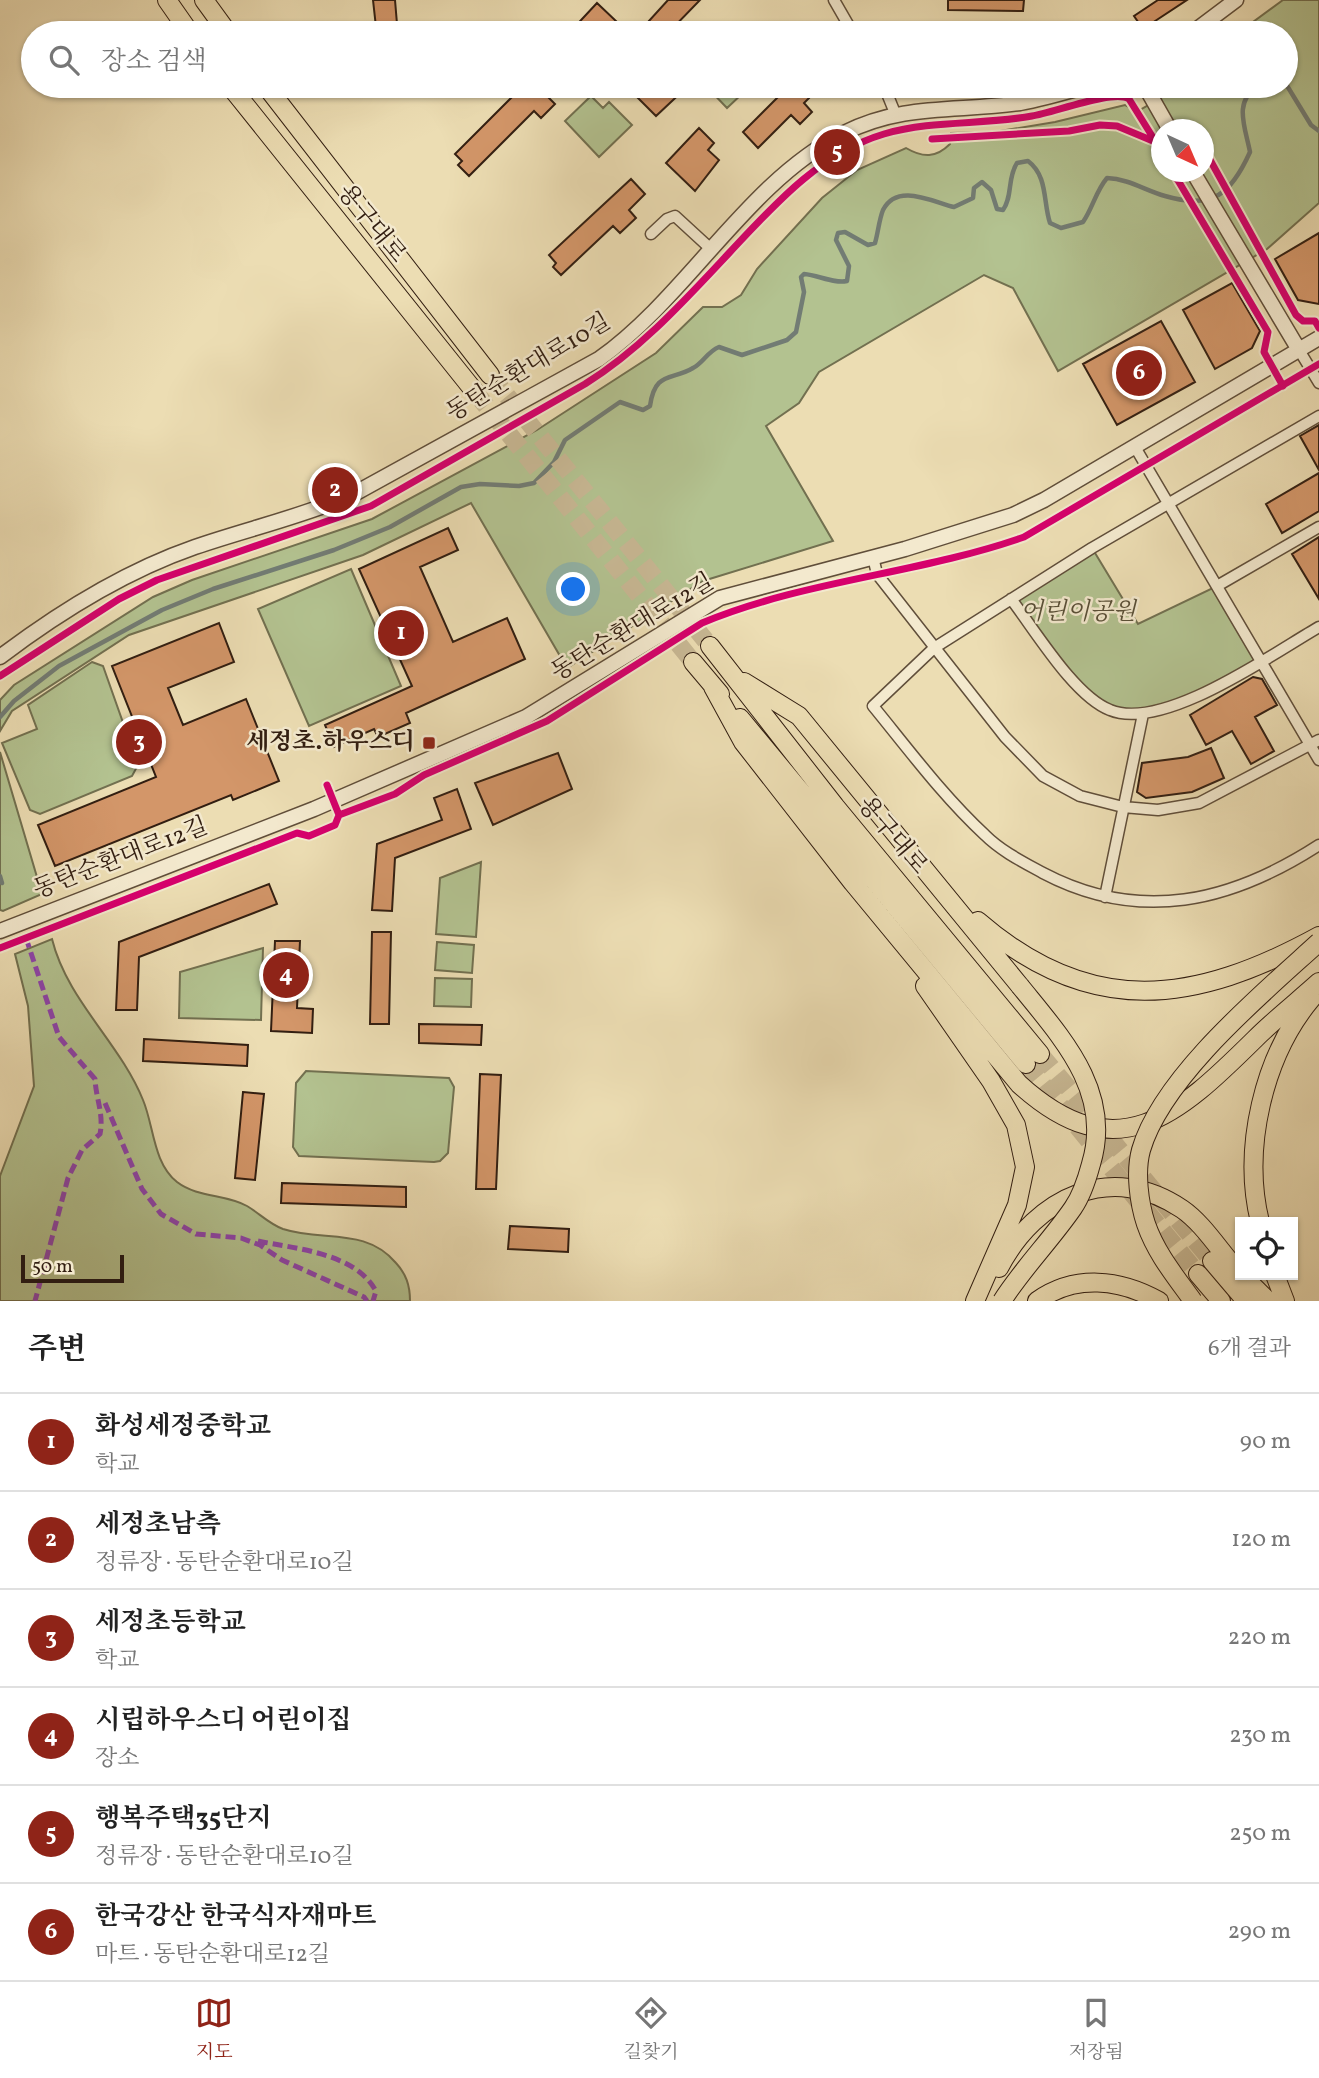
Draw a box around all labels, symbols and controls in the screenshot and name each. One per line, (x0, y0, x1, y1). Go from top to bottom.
search box (21, 21, 1298, 98)
icon: search (45, 41, 83, 79)
text: 장소 검색 (101, 44, 207, 80)
north arrow (1151, 119, 1214, 182)
pin: 5 (814, 126, 860, 178)
street label: 용구대로 (329, 177, 413, 271)
street label: 동탄순환대로10길 (441, 306, 617, 430)
pin: 6 (1116, 347, 1162, 399)
pin: 2 (312, 464, 358, 516)
street label: 동탄순환대로12길 (545, 566, 721, 690)
your location (556, 572, 590, 606)
park label: 어린이공원 (1020, 596, 1138, 630)
pin: 1 (378, 607, 424, 659)
pin: 3 (116, 716, 162, 768)
place label: 세정초.하우스디 (246, 726, 415, 760)
marker: 세정초.하우스디 (421, 735, 437, 751)
street label: 용구대로 (849, 790, 935, 882)
street label: 동탄순환대로12길 (29, 810, 213, 908)
pin: 4 (263, 949, 309, 1001)
map controls (1235, 1217, 1298, 1280)
button: locate (1235, 1217, 1298, 1280)
scale bar (21, 1252, 124, 1284)
text: 50 m (32, 1254, 73, 1280)
text: 주변 (28, 1329, 86, 1371)
text: 6개 결과 (1208, 1333, 1291, 1365)
text: 화성세정중학교 (95, 1409, 271, 1445)
text: 1 (46, 1426, 56, 1458)
text: 90 m (1240, 1426, 1291, 1458)
text: 학교 (95, 1449, 139, 1481)
text: 세정초남측 (95, 1507, 221, 1543)
text: 2 (45, 1524, 57, 1556)
text: 120 m (1231, 1524, 1291, 1556)
text: 정류장 · 동탄순환대로10길 (95, 1547, 354, 1579)
text: 세정초등학교 (95, 1605, 246, 1641)
text: 3 (45, 1622, 57, 1654)
text: 220 m (1228, 1622, 1291, 1654)
text: 학교 (95, 1645, 139, 1677)
text: 시립하우스디 어린이집 (95, 1703, 351, 1739)
text: 4 (44, 1720, 58, 1752)
text: 230 m (1229, 1720, 1291, 1752)
text: 장소 (95, 1743, 139, 1775)
text: 행복주택35단지 (95, 1801, 271, 1837)
text: 5 (45, 1818, 57, 1850)
text: 250 m (1229, 1818, 1291, 1850)
text: 정류장 · 동탄순환대로10길 (95, 1841, 354, 1873)
text: 한국강산 한국식자재마트 (95, 1899, 376, 1935)
text: 6 (45, 1916, 57, 1948)
text: 290 m (1228, 1916, 1291, 1948)
text: 마트 · 동탄순환대로12길 (95, 1939, 330, 1971)
tab: 지도 (195, 1994, 233, 2066)
tab: 길찾기 (623, 1994, 678, 2066)
tab: 저장됨 (1069, 1994, 1124, 2066)

